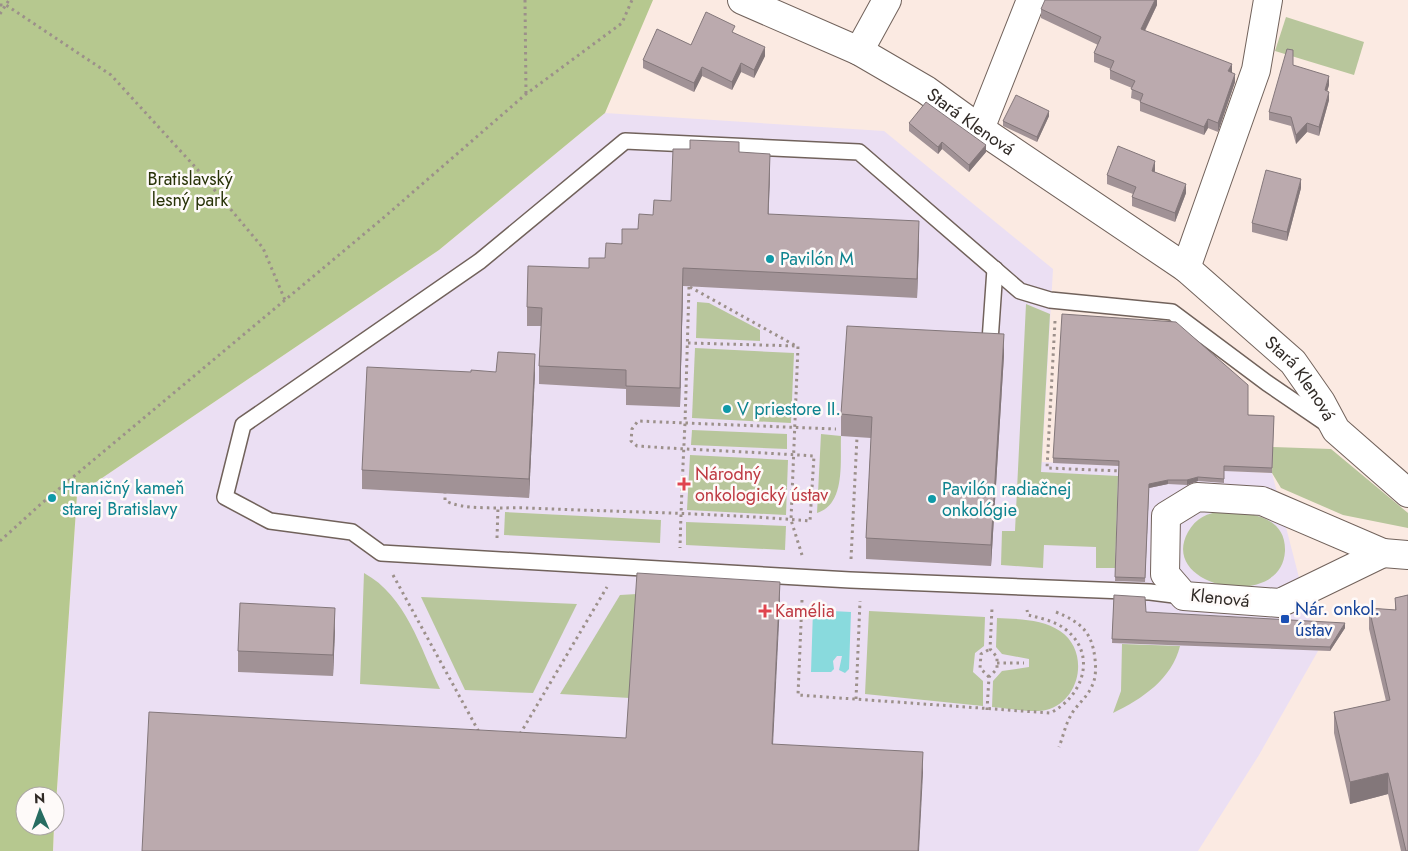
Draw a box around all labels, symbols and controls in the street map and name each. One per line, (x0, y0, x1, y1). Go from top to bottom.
street label: Stará Klenová (921, 82, 1020, 162)
park label: Bratislavský lesný park (147, 166, 233, 213)
place label: Pavilón M (780, 246, 854, 272)
marker: Pavilón M (764, 253, 776, 265)
street label: Stará Klenová (1259, 330, 1342, 426)
place label: V priestore II. (737, 396, 841, 422)
marker: V priestore II. (721, 403, 733, 415)
place label: Národný onkologický ústav (695, 461, 828, 508)
place label: Hraničný kameň starej Bratislavy (62, 475, 184, 522)
place label: Pavilón radiačnej onkológie (942, 476, 1072, 523)
marker: Národný onkologický ústav (677, 477, 691, 491)
marker: Hraničný kameň starej Bratislavy (46, 492, 58, 504)
marker: Pavilón radiačnej onkológie (926, 493, 938, 505)
street label: Klenová (1189, 582, 1251, 614)
place label: Nár. onkol. ústav (1295, 596, 1380, 643)
place label: Kamélia (775, 598, 835, 624)
marker: Kamélia (759, 605, 771, 617)
marker: Nár. onkol. ústav (1279, 613, 1291, 625)
north arrow (15, 786, 65, 836)
text: N (34, 788, 45, 808)

